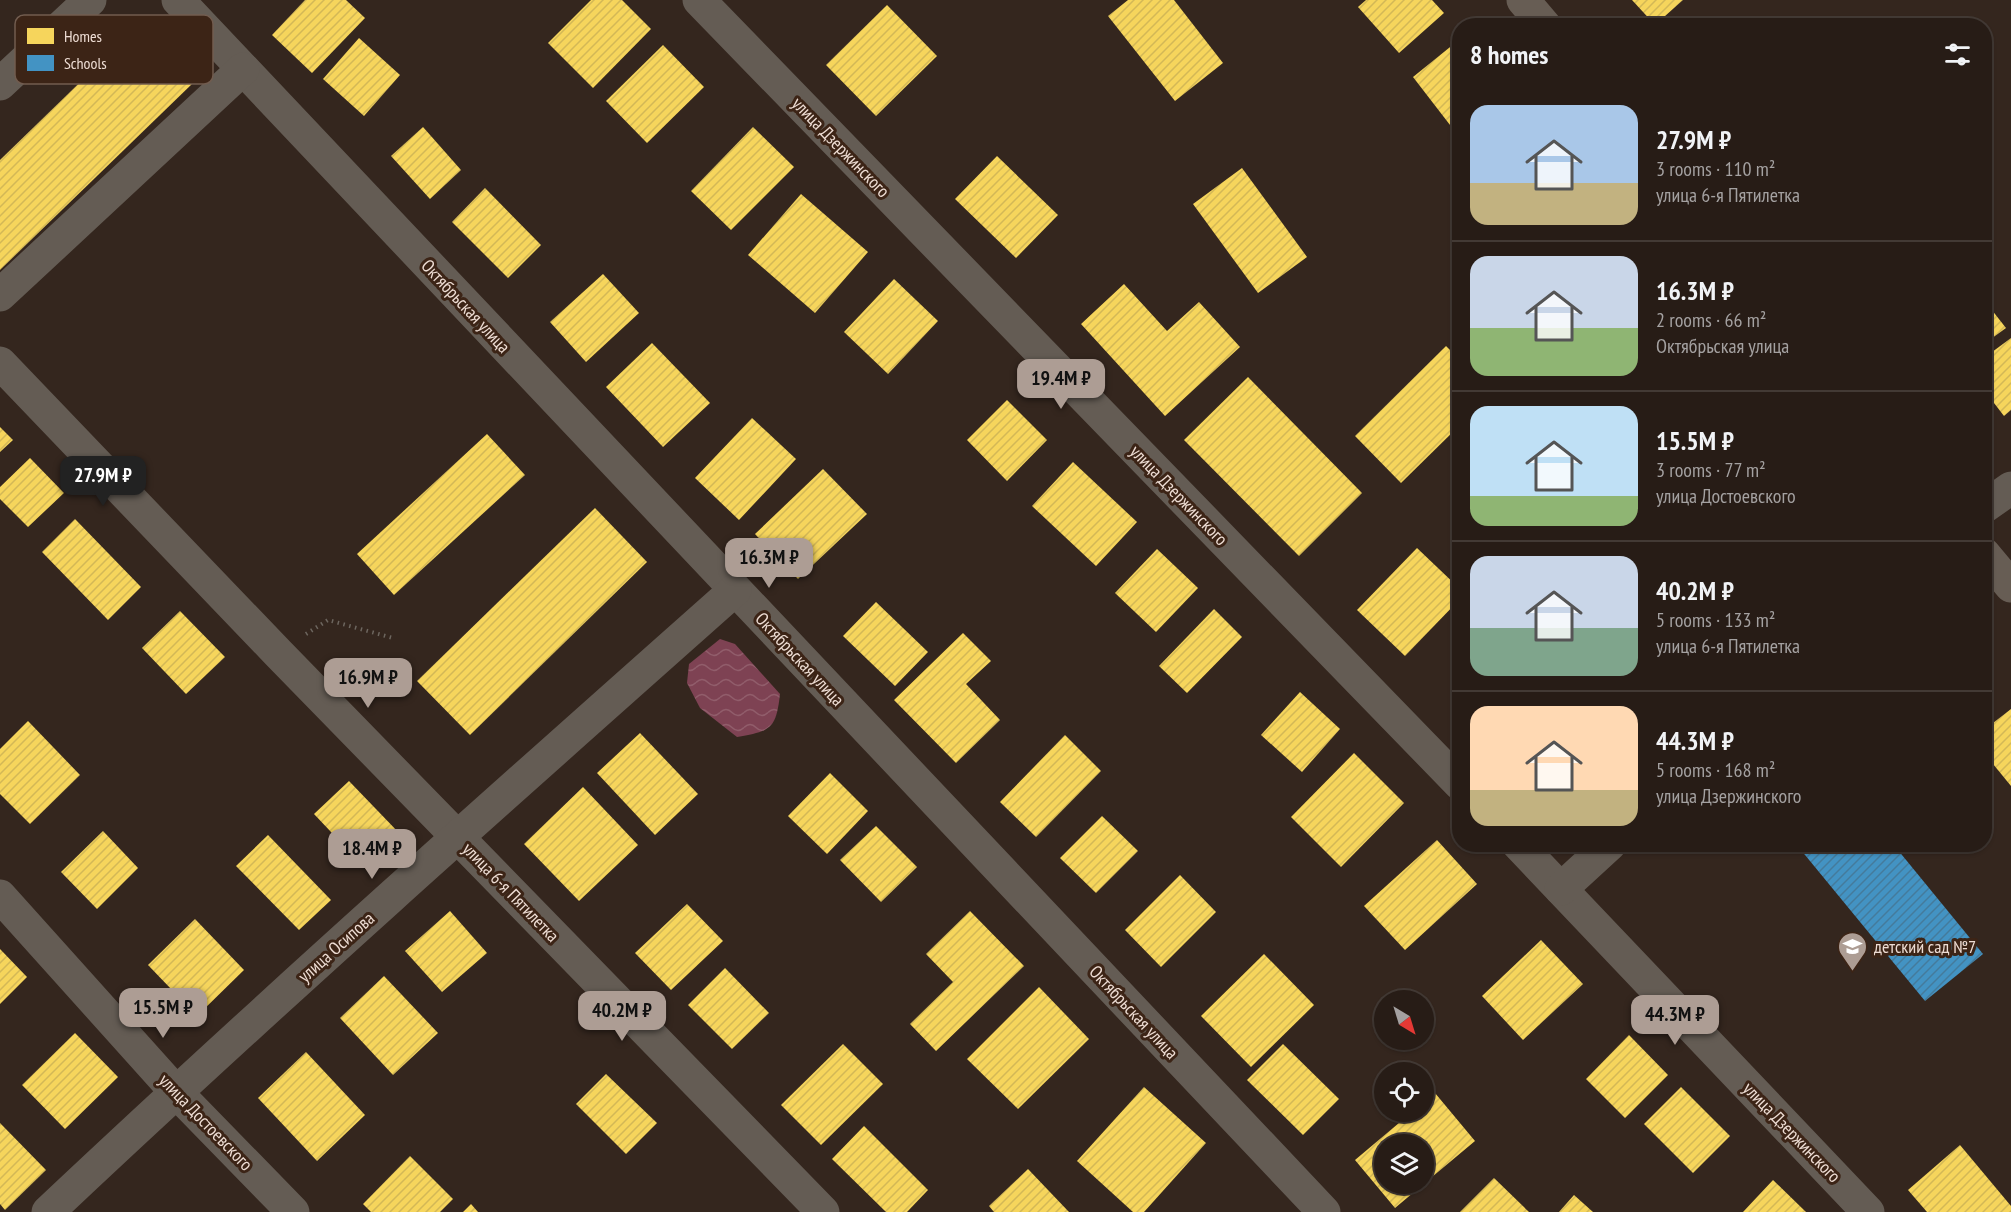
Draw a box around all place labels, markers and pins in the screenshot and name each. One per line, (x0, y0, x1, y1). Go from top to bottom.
pin: 19.4M ₽ (1006, 359, 1116, 410)
pin: 27.9M ₽ (48, 456, 158, 507)
pin: 16.3M ₽ (714, 538, 824, 589)
pin: 16.9M ₽ (313, 658, 423, 709)
pin: 18.4M ₽ (317, 829, 427, 880)
school or university icon: детский сад №7 (1837, 930, 1869, 972)
place label: детский сад №7 (1874, 935, 1976, 958)
pin: 15.5M ₽ (108, 988, 218, 1039)
pin: 40.2M ₽ (567, 991, 677, 1042)
pin: 44.3M ₽ (1620, 995, 1730, 1046)

